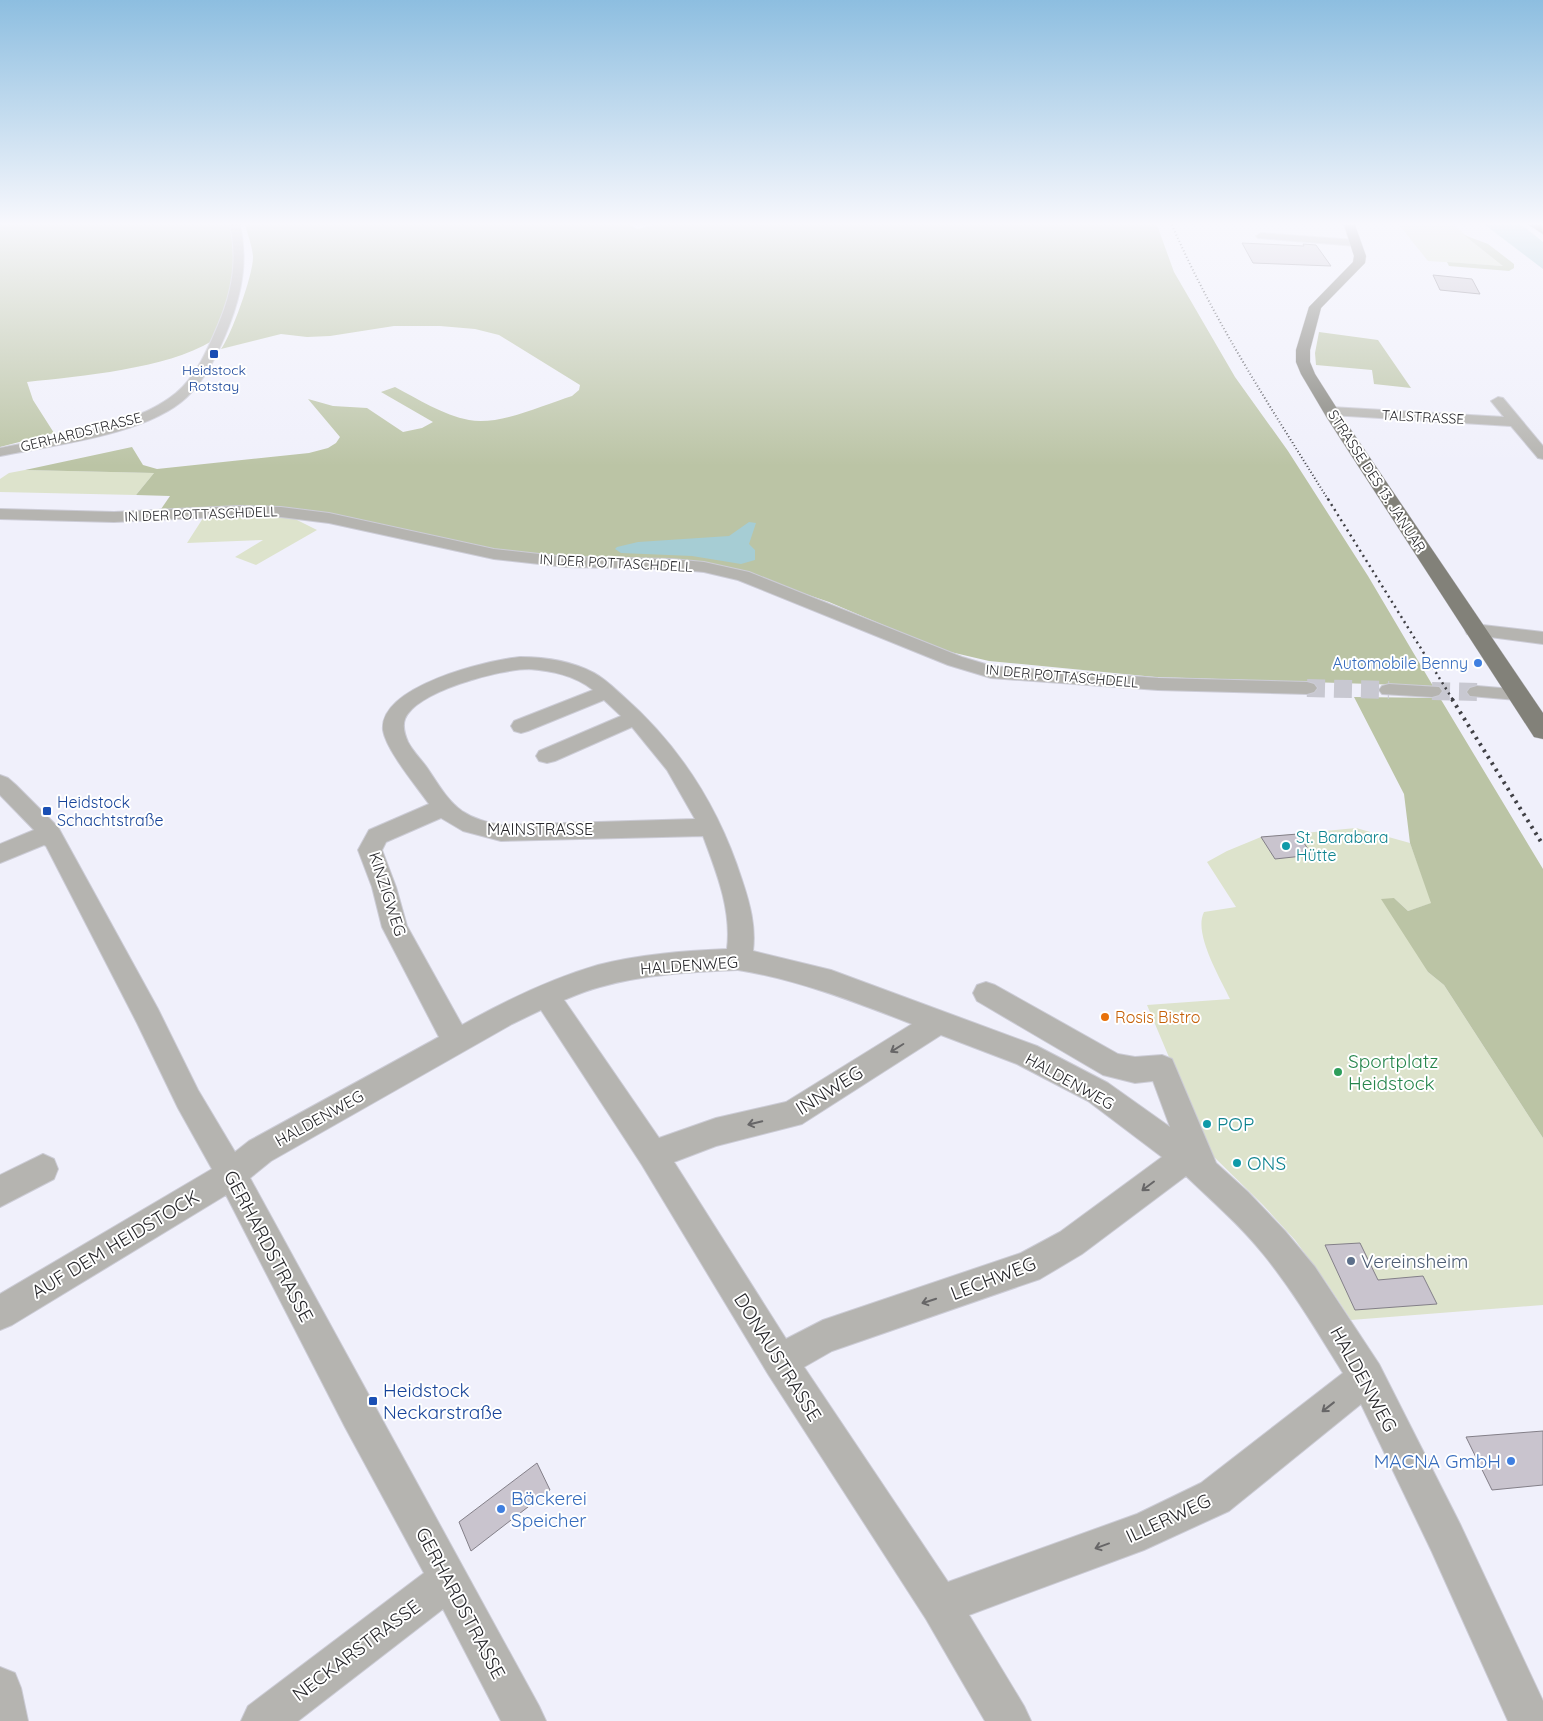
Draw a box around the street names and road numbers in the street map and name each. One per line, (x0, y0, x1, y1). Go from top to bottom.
street label: STRASSE DES 13. JANUAR (1324, 406, 1430, 556)
street label: TALSTRASSE (1381, 406, 1465, 428)
street label: GERHARDSTRASSE (19, 408, 143, 456)
street label: IN DER POTTASCHDELL (124, 502, 278, 526)
street label: IN DER POTTASCHDELL (539, 550, 694, 576)
street label: IN DER POTTASCHDELL (985, 660, 1140, 692)
street label: MAINSTRASSE (487, 819, 593, 839)
street label: KINZIGWEG (365, 849, 411, 939)
street label: HALDENWEG (639, 952, 739, 978)
street label: HALDENWEG (1022, 1048, 1118, 1114)
street label: INNWEG (791, 1060, 867, 1120)
street label: HALDENWEG (271, 1085, 367, 1151)
street label: GERHARDSTRASSE (219, 1166, 319, 1326)
street label: AUF DEM HEIDSTOCK (27, 1184, 203, 1304)
street label: LECHWEG (947, 1251, 1039, 1305)
street label: DONAUSTRASSE (729, 1288, 827, 1426)
street label: HALDENWEG (1325, 1322, 1403, 1436)
street label: ILLERWEG (1122, 1488, 1214, 1548)
street label: GERHARDSTRASSE (411, 1523, 511, 1683)
street label: NECKARSTRASSE (287, 1594, 425, 1706)

